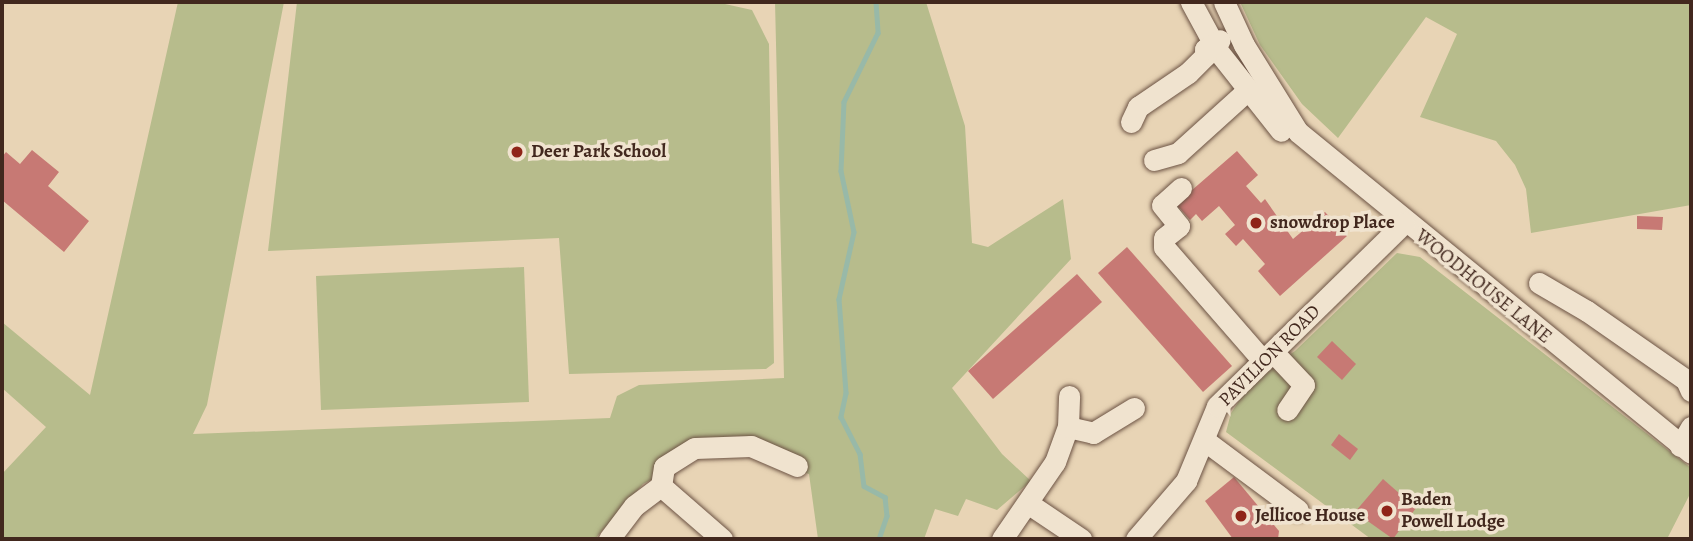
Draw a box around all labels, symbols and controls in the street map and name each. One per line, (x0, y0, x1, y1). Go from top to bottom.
place label: Deer Park School (531, 141, 666, 163)
marker: Deer Park School (509, 144, 525, 160)
place label: snowdrop Place (1270, 212, 1395, 234)
marker: snowdrop Place (1248, 215, 1264, 231)
street label: WOODHOUSE LANE (1410, 225, 1556, 349)
street label: PAVILION ROAD (1214, 300, 1326, 412)
place label: Baden Powell Lodge (1401, 489, 1505, 533)
marker: Baden Powell Lodge (1379, 503, 1395, 519)
place label: Jellicoe House (1255, 505, 1365, 527)
marker: Jellicoe House (1233, 508, 1249, 524)

